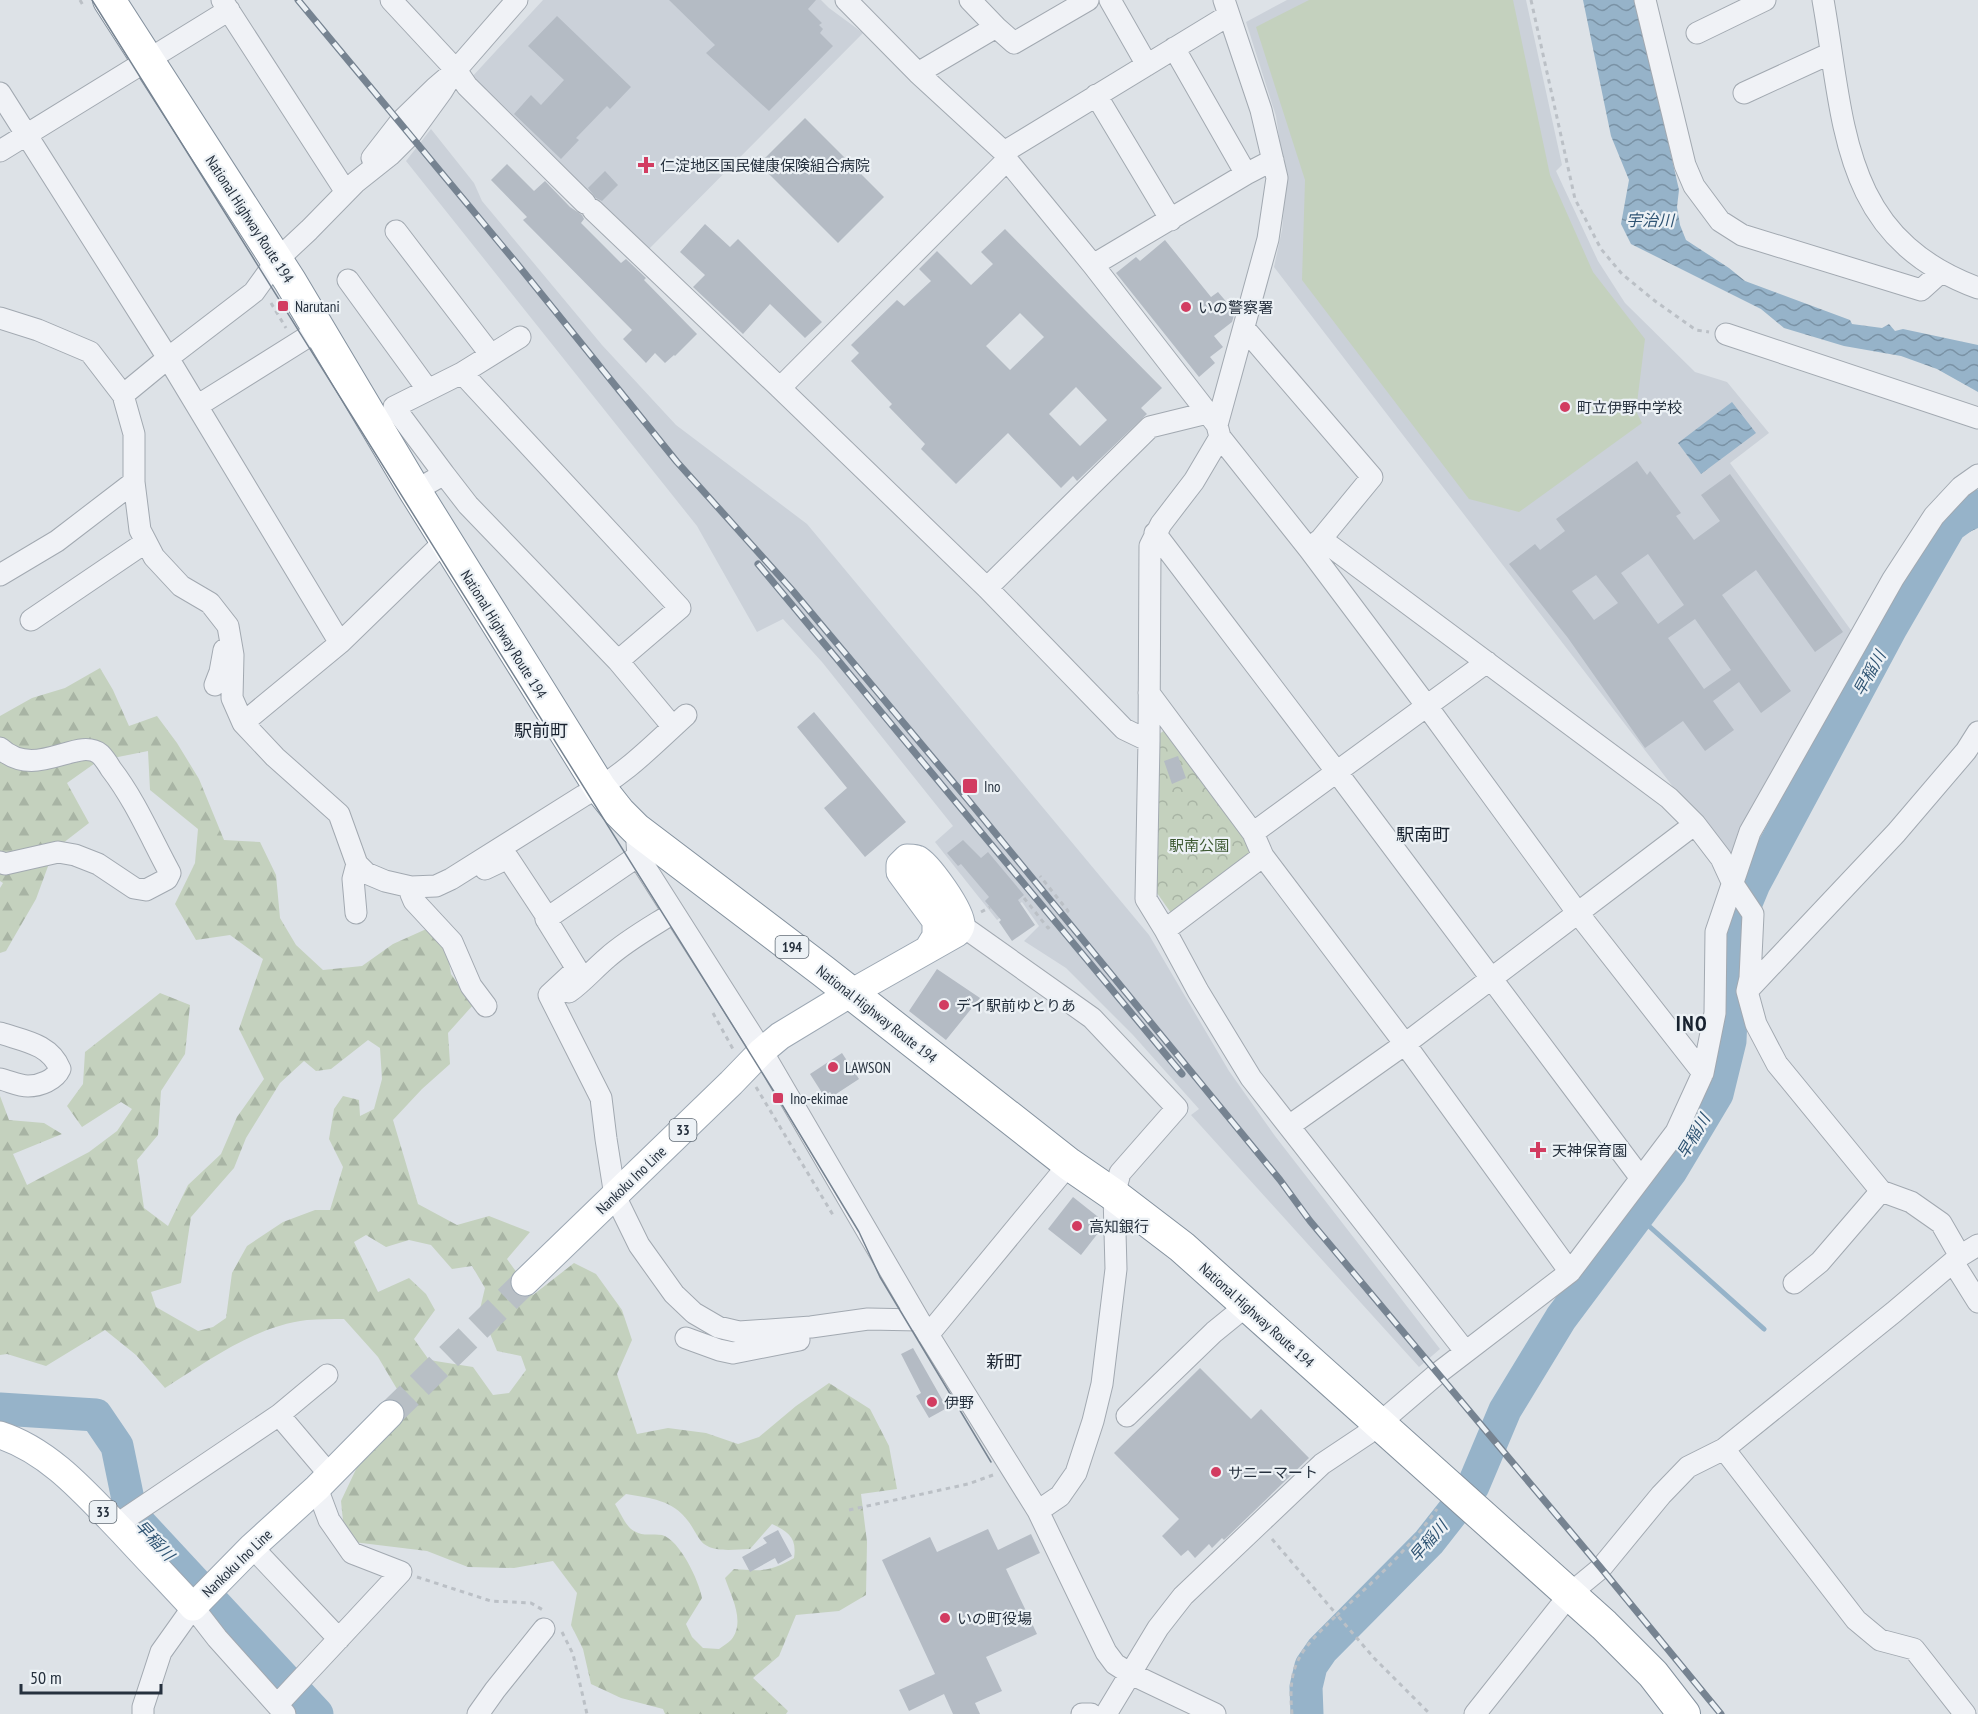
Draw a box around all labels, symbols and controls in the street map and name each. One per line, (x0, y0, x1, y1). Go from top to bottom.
street label: National Highway Route 194 (202, 152, 298, 286)
marker: 仁淀地区国民健康保険組合病院 (637, 156, 655, 174)
place label: 仁淀地区国民健康保険組合病院 (660, 156, 870, 175)
water label: 宇治川 (1626, 210, 1676, 230)
place label: Narutani (295, 297, 340, 316)
place label: いの警察署 (1198, 298, 1273, 317)
marker: Narutani (276, 299, 290, 313)
marker: いの警察署 (1179, 300, 1193, 314)
place label: 町立伊野中学校 (1577, 398, 1682, 417)
marker: 町立伊野中学校 (1558, 400, 1572, 414)
street label: National Highway Route 194 (457, 566, 551, 702)
water label: 早稲川 (1849, 645, 1890, 699)
district label: 駅前町 (514, 719, 568, 742)
marker: Ino (961, 777, 979, 795)
place label: Ino (984, 777, 1001, 796)
district label: 駅南町 (1396, 823, 1450, 846)
park label: 駅南公園 (1169, 836, 1229, 855)
road number: 194 (776, 936, 808, 958)
street label: National Highway Route 194 (813, 961, 941, 1067)
place label: デイ駅前ゆとりあ (956, 996, 1076, 1015)
marker: デイ駅前ゆとりあ (937, 998, 951, 1012)
district label: INO (1676, 1010, 1708, 1037)
place label: LAWSON (845, 1058, 891, 1077)
marker: LAWSON (826, 1060, 840, 1074)
place label: Ino-ekimae (790, 1089, 848, 1108)
marker: Ino-ekimae (771, 1091, 785, 1105)
water label: 早稲川 (1672, 1109, 1715, 1162)
road number: 33 (670, 1119, 696, 1141)
marker: 天神保育園 (1529, 1141, 1547, 1159)
place label: 天神保育園 (1552, 1141, 1627, 1160)
street label: Nankoku Ino Line (592, 1142, 670, 1218)
place label: 高知銀行 (1089, 1217, 1149, 1236)
marker: 高知銀行 (1070, 1219, 1084, 1233)
street label: National Highway Route 194 (1196, 1258, 1319, 1372)
district label: 新町 (986, 1350, 1022, 1373)
place label: 伊野 (944, 1393, 974, 1412)
marker: 伊野 (925, 1395, 939, 1409)
place label: サニーマート (1228, 1463, 1318, 1482)
marker: サニーマート (1209, 1465, 1223, 1479)
road number: 33 (90, 1501, 116, 1523)
water label: 早稲川 (1405, 1515, 1453, 1566)
water label: 早稲川 (131, 1516, 180, 1566)
street label: Nankoku Ino Line (198, 1525, 276, 1601)
place label: いの町役場 (957, 1609, 1032, 1628)
marker: いの町役場 (938, 1611, 952, 1625)
scale bar (21, 1657, 160, 1695)
text: 50 m (30, 1666, 62, 1689)

